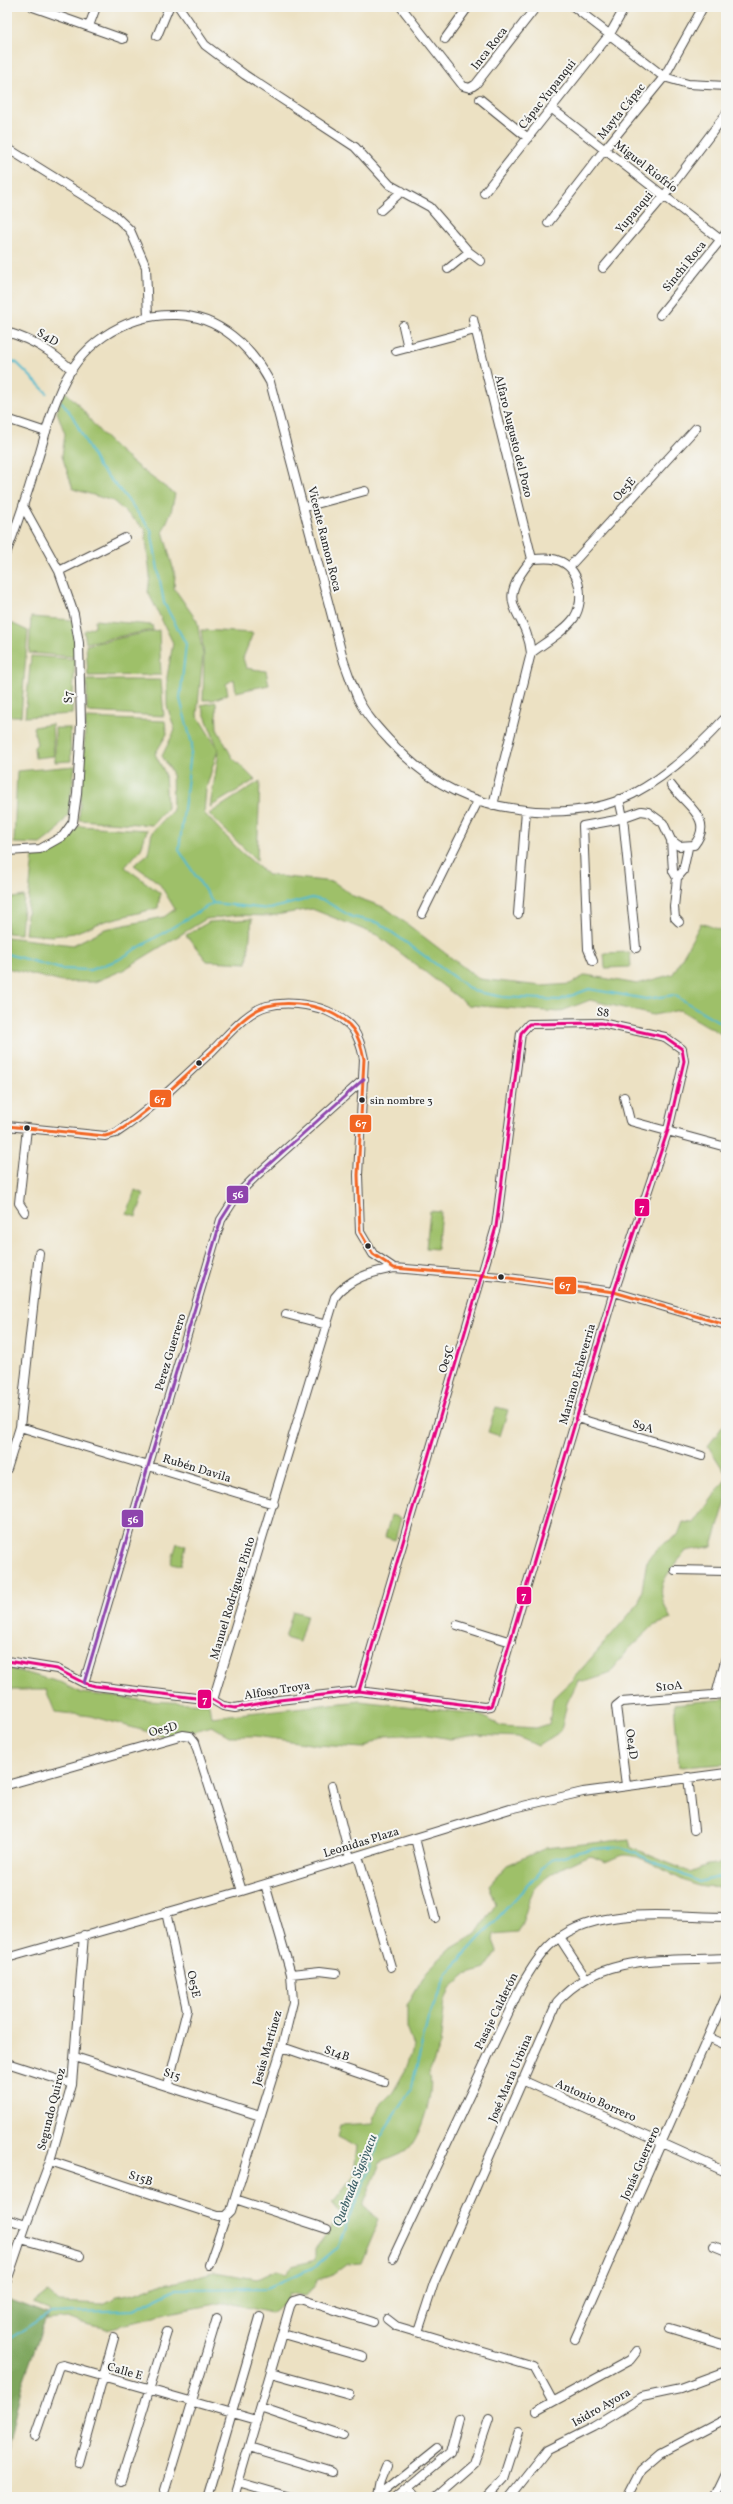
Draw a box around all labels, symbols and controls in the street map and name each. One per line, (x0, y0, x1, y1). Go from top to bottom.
street label: Inca Roca (468, 24, 512, 74)
street label: Cápac Yupanqui (515, 56, 580, 133)
street label: Mayta Cápac (594, 80, 649, 143)
street label: Miguel Riofrío (610, 137, 681, 197)
street label: Yupanqui (612, 188, 657, 237)
street label: Sinchi Roca (659, 238, 710, 295)
street label: S4D (34, 325, 61, 351)
street label: Alfaro Augusto del Pozo (490, 373, 536, 499)
street label: Oe5E (610, 474, 640, 505)
street label: Vicente Ramon Roca (303, 485, 345, 594)
street label: S7 (61, 690, 77, 703)
street label: S8 (596, 1004, 610, 1022)
unlabelled marker (194, 1058, 204, 1068)
line badge: 67 (149, 1089, 172, 1108)
text: 67 (154, 1093, 166, 1108)
place label: sin nombre 3 (370, 1094, 433, 1109)
marker: sin nombre 3 (357, 1095, 367, 1105)
line badge: 67 (349, 1114, 372, 1133)
text: 67 (355, 1117, 367, 1132)
unlabelled marker (22, 1123, 32, 1133)
line badge: 56 (226, 1185, 249, 1204)
text: 56 (232, 1188, 244, 1203)
line badge: 7 (634, 1198, 650, 1217)
text: 7 (639, 1201, 645, 1216)
unlabelled marker (363, 1241, 373, 1251)
unlabelled marker (496, 1272, 506, 1282)
line badge: 67 (554, 1276, 577, 1295)
text: 67 (559, 1279, 571, 1294)
street label: Perez Guerrero (152, 1312, 190, 1393)
street label: Mariano Echeverria (556, 1322, 600, 1427)
street label: Oe5C (435, 1343, 459, 1375)
street label: S9A (630, 1416, 656, 1438)
street label: Rubén Davila (161, 1451, 233, 1487)
line badge: 56 (121, 1509, 144, 1528)
text: 56 (127, 1513, 139, 1528)
street label: Manuel Rodríguez Pinto (207, 1535, 259, 1662)
line badge: 7 (516, 1586, 532, 1605)
text: 7 (521, 1589, 527, 1604)
street label: Alfoso Troya (243, 1678, 311, 1704)
street label: S10A (655, 1678, 684, 1696)
line badge: 7 (197, 1689, 212, 1709)
text: 7 (202, 1693, 208, 1708)
street label: Oe5D (147, 1718, 180, 1741)
street label: Oe4D (621, 1728, 641, 1761)
street label: Leonidas Plaza (321, 1824, 401, 1862)
street label: Oe5E (182, 1969, 204, 1999)
street label: Pasaje Calderón (471, 1970, 522, 2053)
street label: Jesús Martínez (250, 2009, 286, 2088)
street label: José María Urbina (485, 2032, 537, 2125)
street label: S14B (322, 2042, 352, 2066)
street label: S15 (161, 2065, 182, 2085)
street label: Segundo Quiroz (34, 2066, 70, 2152)
street label: Antonio Borrero (553, 2076, 638, 2126)
street label: Jonás Guerrero (617, 2124, 664, 2203)
water label: Quebrada Sigsiyacu (329, 2132, 383, 2230)
street label: S15B (127, 2168, 155, 2190)
street label: Calle E (105, 2359, 144, 2385)
street label: Isidro Ayora (569, 2385, 634, 2431)

